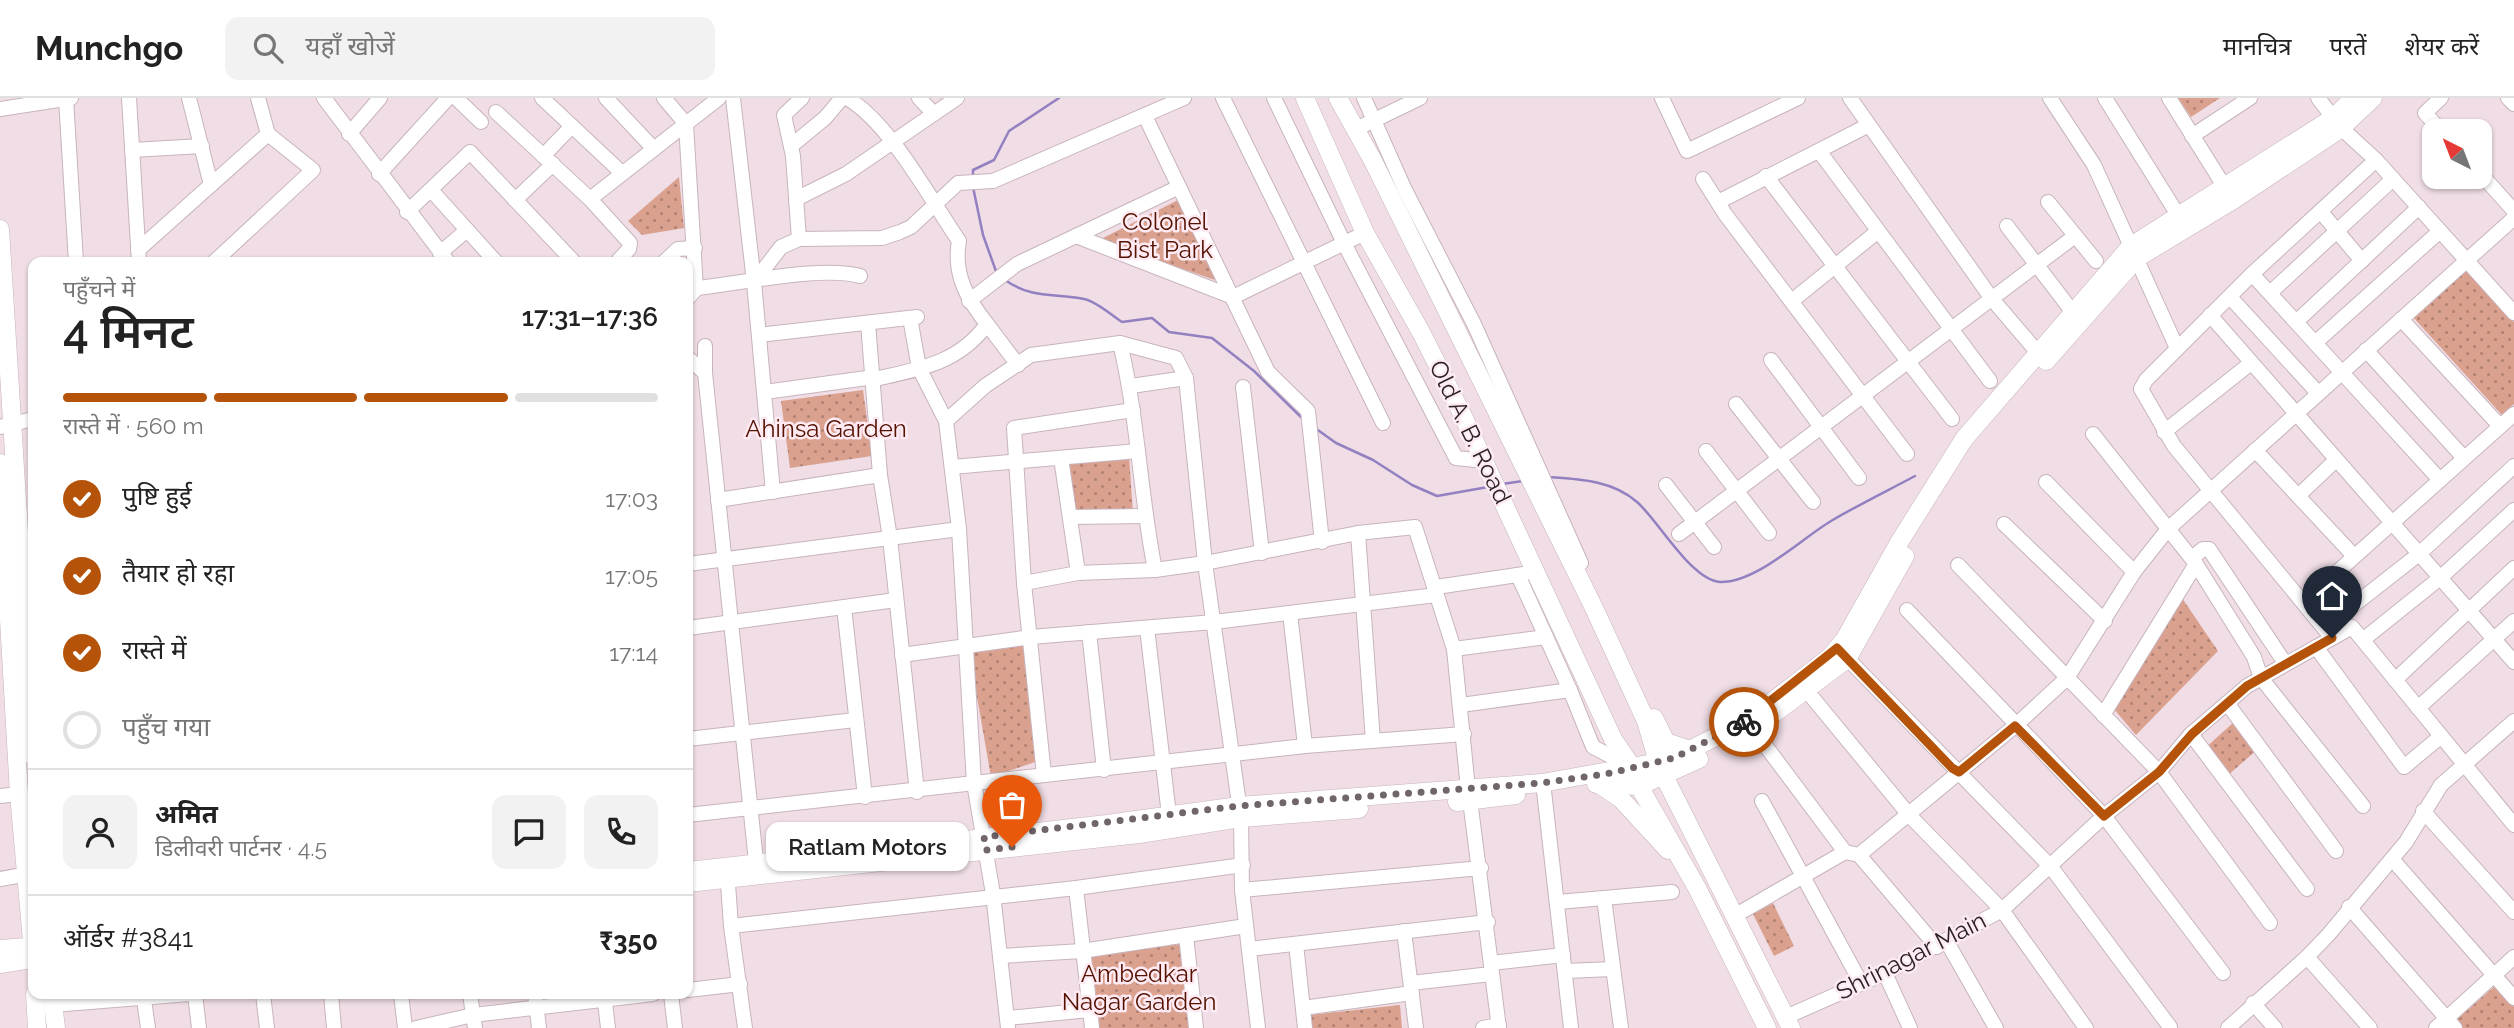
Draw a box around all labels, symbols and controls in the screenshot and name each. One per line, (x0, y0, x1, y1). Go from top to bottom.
search box (225, 17, 715, 80)
text: Munchgo (35, 29, 183, 68)
icon: search (249, 29, 287, 67)
text: यहाँ खोजें (305, 31, 395, 61)
text: मानचित्र (2223, 32, 2291, 61)
text: परतें (2329, 32, 2367, 61)
text: शेयर करें (2405, 32, 2479, 61)
north arrow (2422, 119, 2492, 189)
map controls (2422, 119, 2492, 189)
park label: Colonel Bist Park (1117, 207, 1213, 264)
text: पहुँचने में (63, 275, 135, 302)
text: 17:31–17:36 (522, 302, 658, 332)
text: 4 मिनट (63, 305, 194, 359)
street label: Old A. B. Road (1423, 355, 1518, 508)
text: रास्ते में · 560 m (63, 412, 204, 439)
park label: Ahinsa Garden (745, 414, 907, 443)
icon: check (63, 480, 101, 518)
text: पुष्टि हुई (122, 481, 192, 511)
text: 17:03 (605, 485, 658, 512)
icon: check (63, 557, 101, 595)
text: तैयार हो रहा (122, 558, 234, 588)
text: 17:05 (605, 562, 658, 589)
pin (2302, 566, 2362, 638)
icon: home (2313, 577, 2351, 615)
icon: check (63, 634, 101, 672)
text: रास्ते में (122, 635, 186, 665)
text: 17:14 (609, 639, 658, 666)
courier (1709, 687, 1779, 757)
icon: bike (1725, 703, 1763, 741)
text: पहुँच गया (122, 712, 210, 742)
pin (982, 775, 1042, 847)
icon: bag (993, 786, 1031, 824)
button: person (63, 795, 137, 869)
button: chat (492, 795, 566, 869)
button: phone (584, 795, 658, 869)
text: अमित (155, 799, 218, 829)
callout: Ratlam Motors (767, 822, 970, 872)
text: Ratlam Motors (788, 833, 947, 860)
text: डिलीवरी पार्टनर · 4.5 (155, 834, 327, 861)
street label: Shrinagar Main (1831, 905, 1991, 1006)
text: ऑर्डर #3841 (63, 923, 193, 953)
text: ₹350 (599, 926, 658, 956)
park label: Ambedkar Nagar Garden (1062, 959, 1216, 1016)

